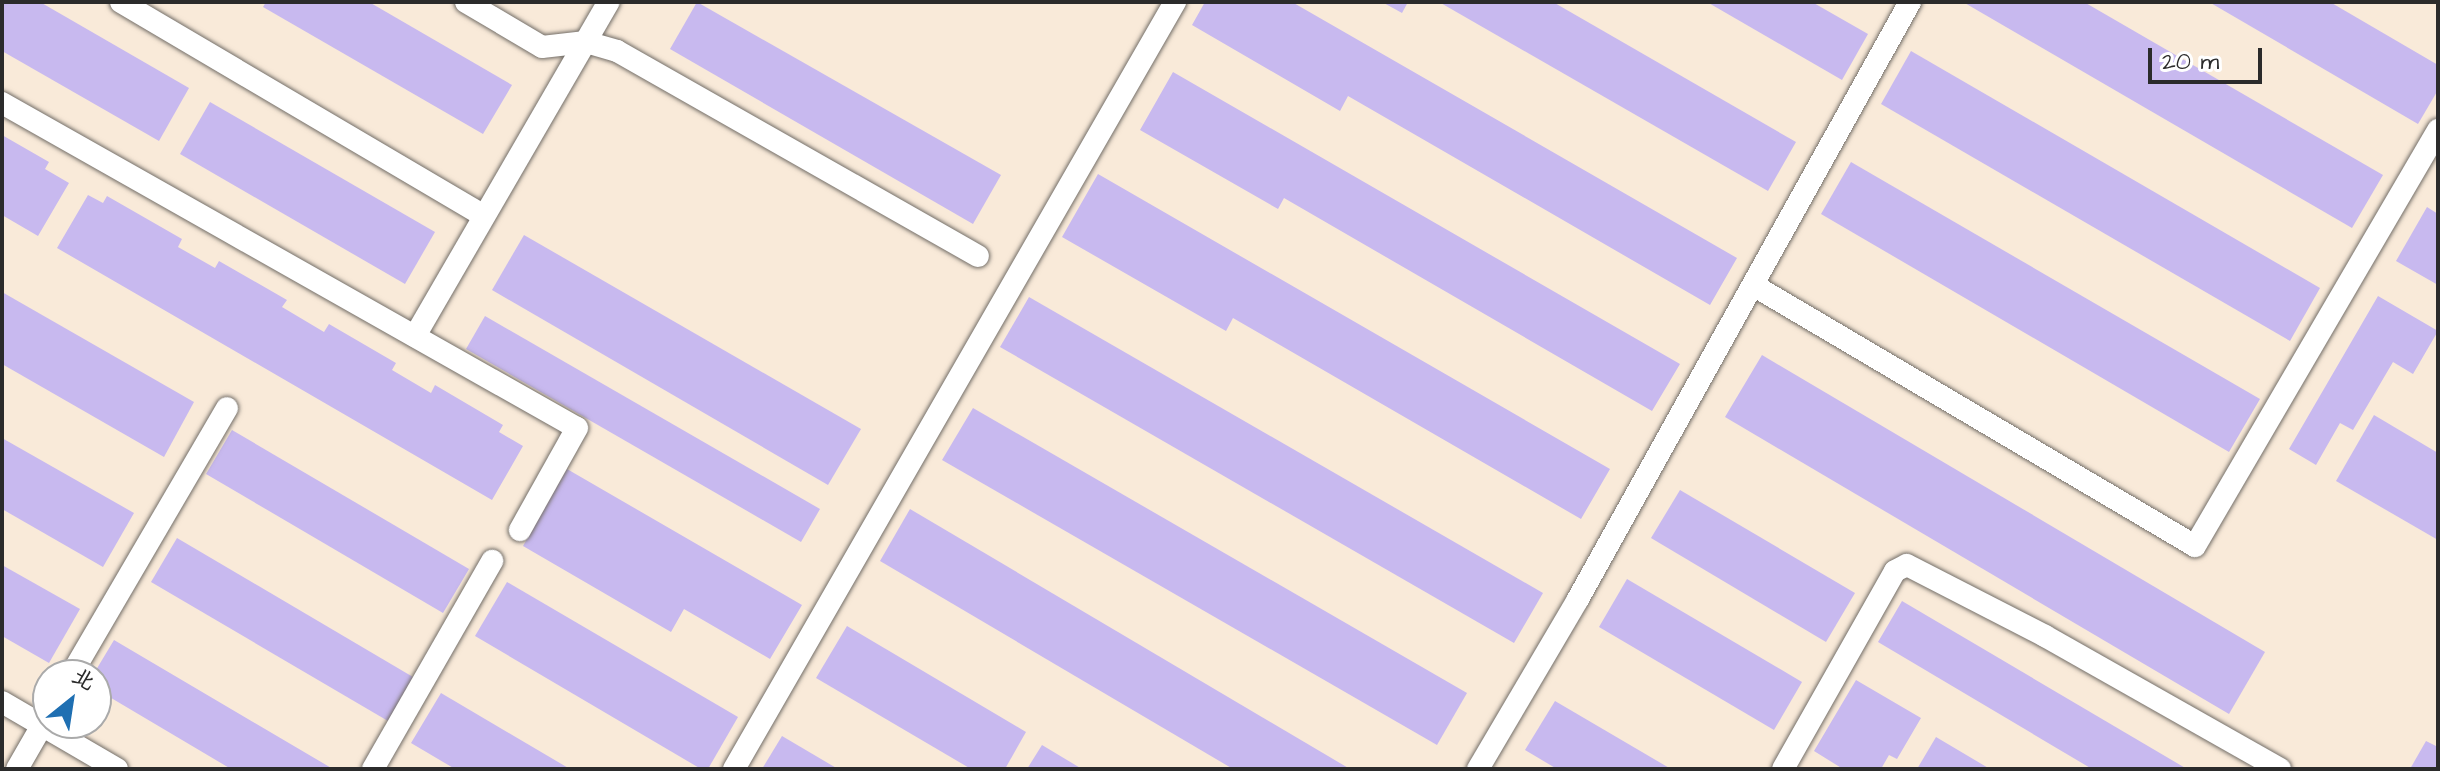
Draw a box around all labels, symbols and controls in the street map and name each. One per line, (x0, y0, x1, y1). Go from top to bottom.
scale bar (2152, 32, 2266, 82)
text: 20 m (2162, 45, 2219, 79)
north arrow (32, 659, 112, 739)
text: 北 (66, 661, 101, 698)

